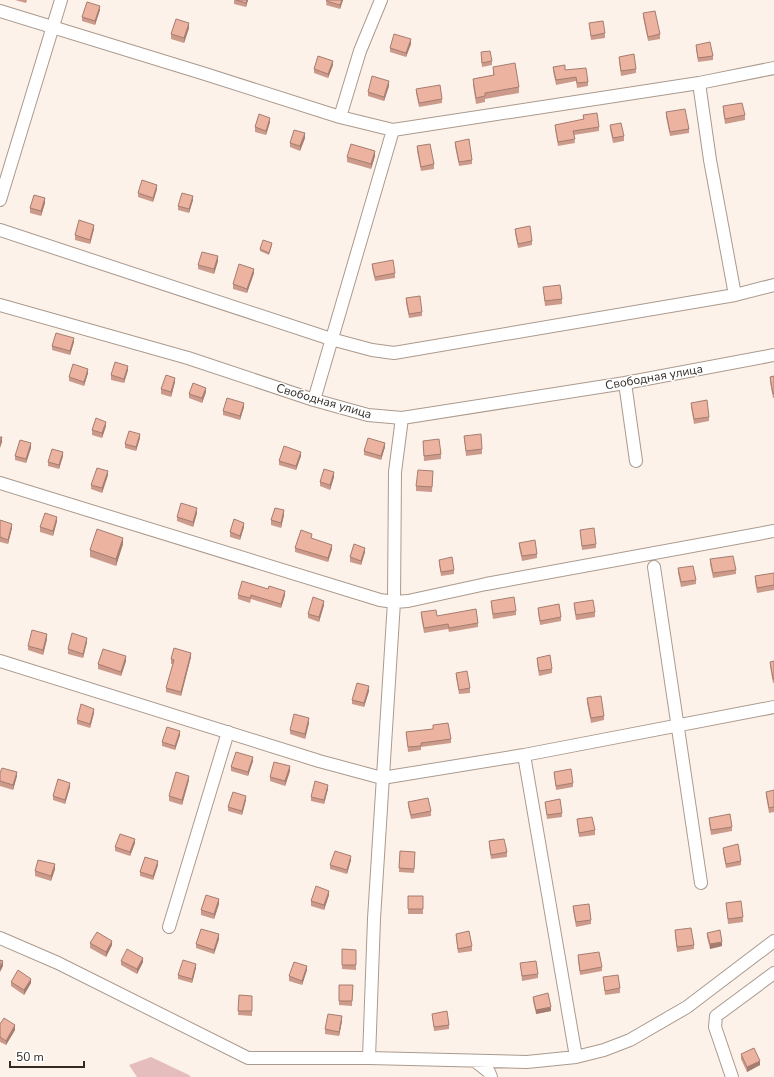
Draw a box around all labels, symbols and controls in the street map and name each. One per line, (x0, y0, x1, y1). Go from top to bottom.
street label: Свободная улица (604, 361, 704, 393)
street label: Свободная улица (274, 380, 374, 422)
scale bar (10, 1043, 84, 1069)
text: 50 m (16, 1049, 44, 1065)

